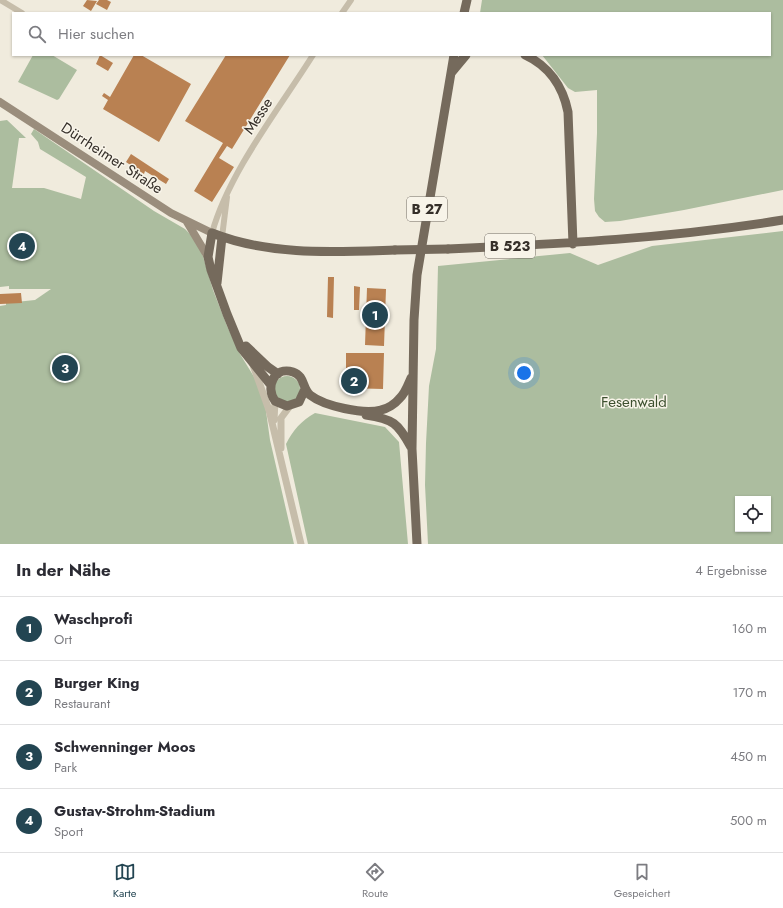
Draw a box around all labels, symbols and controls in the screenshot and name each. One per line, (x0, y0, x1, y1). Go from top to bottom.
search box (12, 12, 771, 56)
icon: search (26, 23, 48, 45)
text: Hier suchen (58, 23, 135, 45)
street label: Messe (238, 93, 278, 139)
street label: Dürrheimer Straße (57, 117, 167, 199)
road number: B 27 (407, 197, 447, 221)
pin: 4 (9, 231, 35, 261)
road number: B 523 (485, 234, 535, 258)
pin: 1 (362, 300, 388, 330)
pin: 3 (52, 353, 78, 383)
your location (514, 363, 534, 383)
pin: 2 (341, 366, 367, 396)
park label: Fesenwald (601, 391, 667, 413)
map controls (735, 496, 771, 532)
button: locate (735, 496, 771, 532)
text: In der Nähe (16, 558, 111, 582)
text: 4 Ergebnisse (695, 561, 767, 580)
text: Waschprofi (54, 608, 133, 630)
text: 1 (26, 619, 32, 638)
text: 160 m (732, 619, 767, 638)
text: Ort (54, 630, 72, 649)
text: Burger King (54, 672, 139, 694)
text: 2 (25, 683, 33, 702)
text: 170 m (732, 683, 767, 702)
text: Restaurant (54, 694, 110, 713)
text: Schwenninger Moos (54, 736, 195, 758)
text: 3 (25, 747, 33, 766)
text: 450 m (730, 747, 767, 766)
text: Park (54, 758, 77, 777)
text: Gustav-Strohm-Stadium (54, 800, 215, 822)
text: 4 (24, 811, 34, 830)
text: 500 m (730, 811, 767, 830)
text: Sport (54, 822, 83, 841)
tab: Karte (113, 861, 136, 901)
tab: Route (362, 861, 388, 901)
tab: Gespeichert (614, 861, 670, 901)

